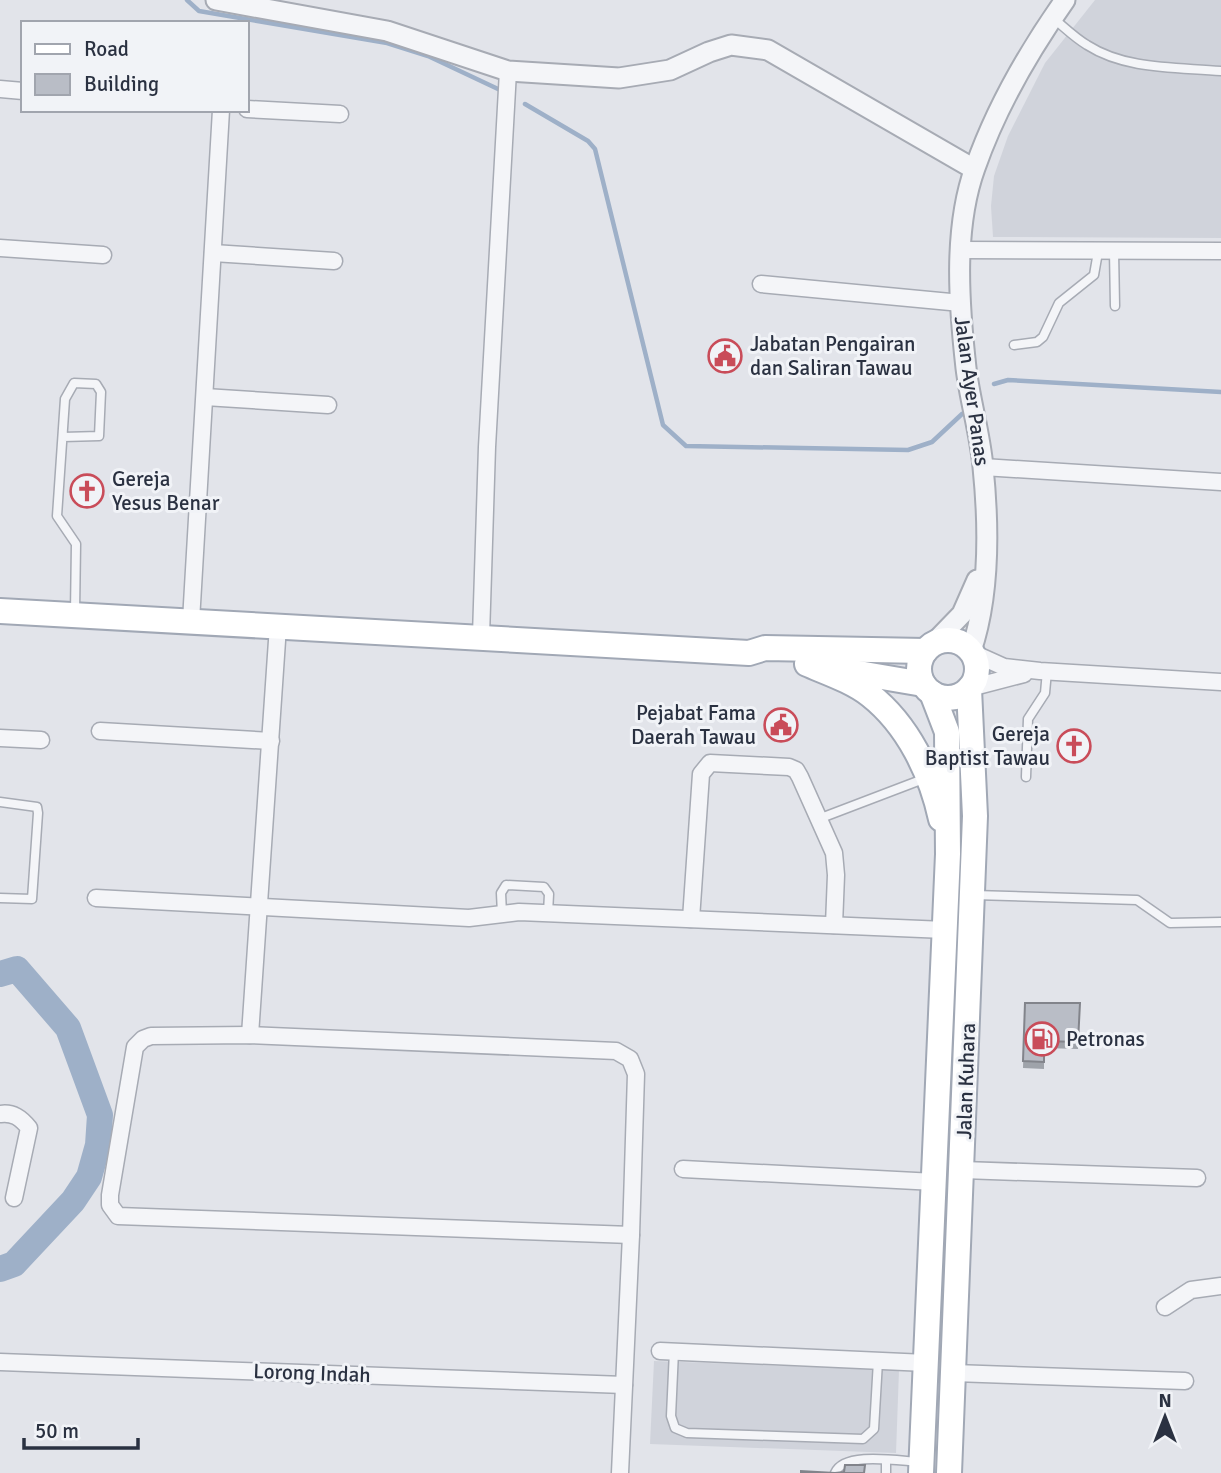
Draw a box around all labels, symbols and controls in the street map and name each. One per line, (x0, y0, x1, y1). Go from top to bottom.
legend (21, 21, 248, 112)
text: Road (84, 36, 129, 62)
text: Building (84, 71, 159, 97)
street label: Jalan Ayer Panas (949, 315, 995, 467)
place label: Jabatan Pengairan dan Saliran Tawau (750, 331, 916, 381)
public building icon: Jabatan Pengairan dan Saliran Tawau (706, 337, 744, 375)
place label: Gereja Yesus Benar (112, 466, 220, 516)
church icon: Gereja Yesus Benar (68, 472, 106, 510)
place label: Pejabat Fama Daerah Tawau (631, 700, 756, 750)
public building icon: Pejabat Fama Daerah Tawau (762, 706, 800, 744)
place label: Gereja Baptist Tawau (925, 721, 1050, 771)
church icon: Gereja Baptist Tawau (1055, 727, 1093, 765)
fuel station icon: Petronas (1023, 1020, 1061, 1058)
street label: Jalan Kuhara (951, 1022, 981, 1140)
place label: Petronas (1066, 1026, 1145, 1052)
street label: Lorong Indah (253, 1358, 371, 1388)
north arrow (1130, 1382, 1200, 1452)
text: N (1158, 1389, 1172, 1413)
scale bar (24, 1406, 138, 1450)
text: 50 m (35, 1418, 79, 1444)

